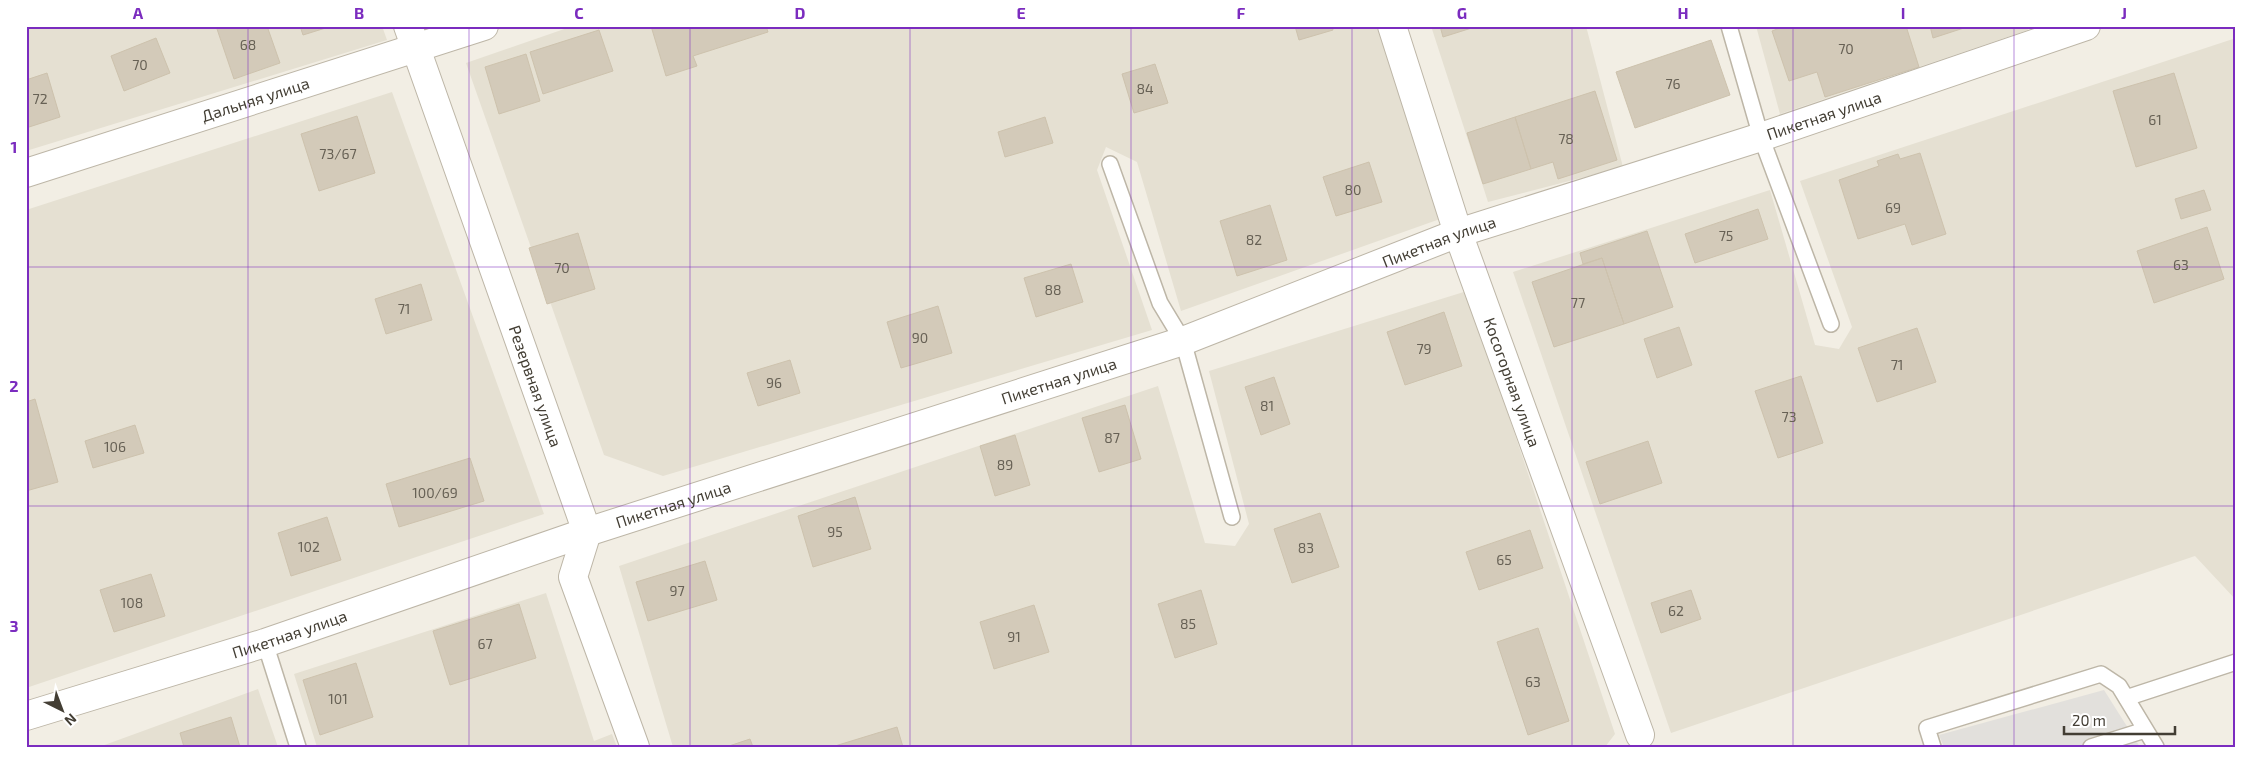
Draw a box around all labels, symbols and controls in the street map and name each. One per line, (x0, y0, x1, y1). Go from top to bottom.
text: A (133, 3, 144, 22)
text: B (354, 3, 364, 22)
text: C (574, 3, 584, 22)
text: D (795, 3, 806, 22)
text: E (1016, 3, 1026, 22)
text: F (1237, 3, 1246, 22)
text: G (1457, 3, 1467, 22)
text: H (1677, 3, 1689, 22)
text: I (1901, 3, 1905, 22)
text: J (2121, 3, 2127, 22)
house number: 68 (240, 36, 256, 53)
house number: 70 (1838, 40, 1854, 57)
house number: 70 (132, 56, 148, 73)
street label: Дальняя улица (199, 73, 312, 125)
house number: 76 (1665, 75, 1681, 92)
house number: 84 (1136, 80, 1154, 97)
street label: Пикетная улица (1764, 87, 1883, 143)
house number: 72 (32, 90, 48, 107)
house number: 61 (2148, 111, 2162, 128)
house number: 78 (1558, 130, 1574, 147)
text: 1 (11, 137, 17, 156)
house number: 73/67 (319, 145, 357, 162)
house number: 80 (1345, 181, 1361, 198)
house number: 69 (1885, 199, 1901, 216)
street label: Пикетная улица (1379, 212, 1498, 271)
house number: 75 (1719, 227, 1733, 244)
house number: 82 (1246, 231, 1262, 248)
house number: 63 (2173, 256, 2189, 273)
house number: 70 (554, 259, 570, 276)
house number: 88 (1045, 281, 1062, 298)
house number: 77 (1571, 294, 1585, 311)
house number: 71 (398, 300, 410, 317)
street label: Косогорная улица (1480, 315, 1545, 449)
street label: Резервная улица (506, 322, 566, 449)
house number: 90 (912, 329, 928, 346)
house number: 79 (1416, 340, 1432, 357)
street label: Пикетная улица (999, 353, 1119, 408)
house number: 71 (1891, 356, 1903, 373)
house number: 96 (766, 374, 782, 391)
text: 2 (9, 376, 19, 395)
house number: 81 (1260, 397, 1274, 414)
house number: 73 (1782, 408, 1796, 425)
house number: 87 (1104, 429, 1120, 446)
house number: 106 (104, 438, 126, 455)
house number: 89 (997, 456, 1013, 473)
street label: Пикетная улица (613, 477, 733, 531)
house number: 100/69 (412, 484, 458, 501)
house number: 95 (827, 523, 843, 540)
house number: 102 (298, 538, 320, 555)
house number: 83 (1298, 539, 1314, 556)
house number: 65 (1496, 551, 1512, 568)
house number: 97 (669, 582, 685, 599)
house number: 108 (121, 594, 143, 611)
house number: 62 (1668, 602, 1684, 619)
street label: Пикетная улица (230, 605, 349, 662)
house number: 85 (1180, 615, 1196, 632)
text: 3 (9, 616, 19, 635)
house number: 91 (1007, 628, 1021, 645)
house number: 67 (477, 635, 493, 652)
house number: 63 (1525, 673, 1541, 690)
north arrow (38, 686, 88, 736)
house number: 101 (328, 690, 348, 707)
scale bar (2064, 703, 2176, 735)
text: N (62, 710, 80, 730)
text: 20 m (2072, 711, 2106, 729)

